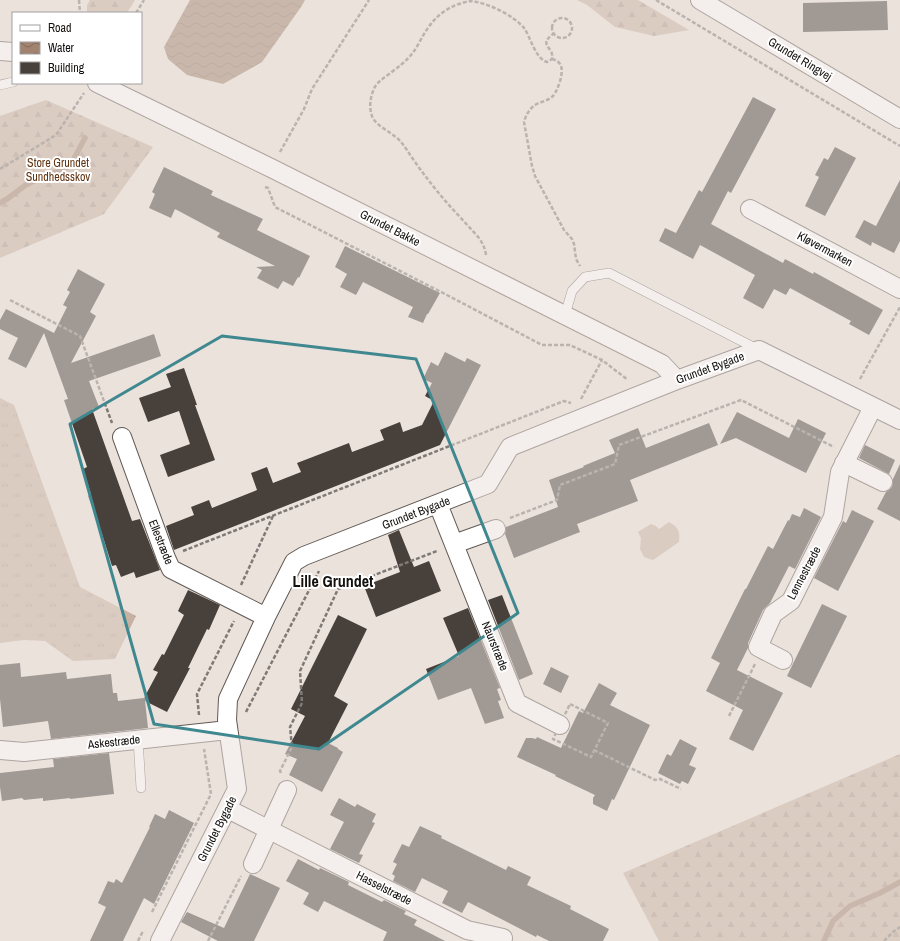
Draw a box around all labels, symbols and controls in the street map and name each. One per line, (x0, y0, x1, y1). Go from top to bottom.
legend (12, 12, 142, 84)
text: Road (48, 20, 72, 36)
street label: Grundet Ringvej (765, 34, 835, 84)
text: Water (48, 40, 75, 56)
text: Building (48, 60, 85, 76)
park label: Store Grundet Sundhedsskov (26, 155, 90, 185)
street label: Grundet Bakke (357, 206, 423, 250)
street label: Kløvermarken (794, 228, 856, 270)
street label: Grundet Bygade (674, 348, 746, 388)
street label: Grundet Bygade (380, 493, 452, 533)
street label: Ellestræde (145, 517, 177, 567)
street label: Lønnestræde (783, 544, 825, 602)
district label: Lille Grundet (293, 570, 374, 592)
street label: Naurstræde (478, 619, 512, 673)
street label: Askestræde (86, 731, 141, 753)
street label: Grundet Bygade (194, 793, 240, 865)
street label: Hasselstræde (353, 867, 415, 909)

